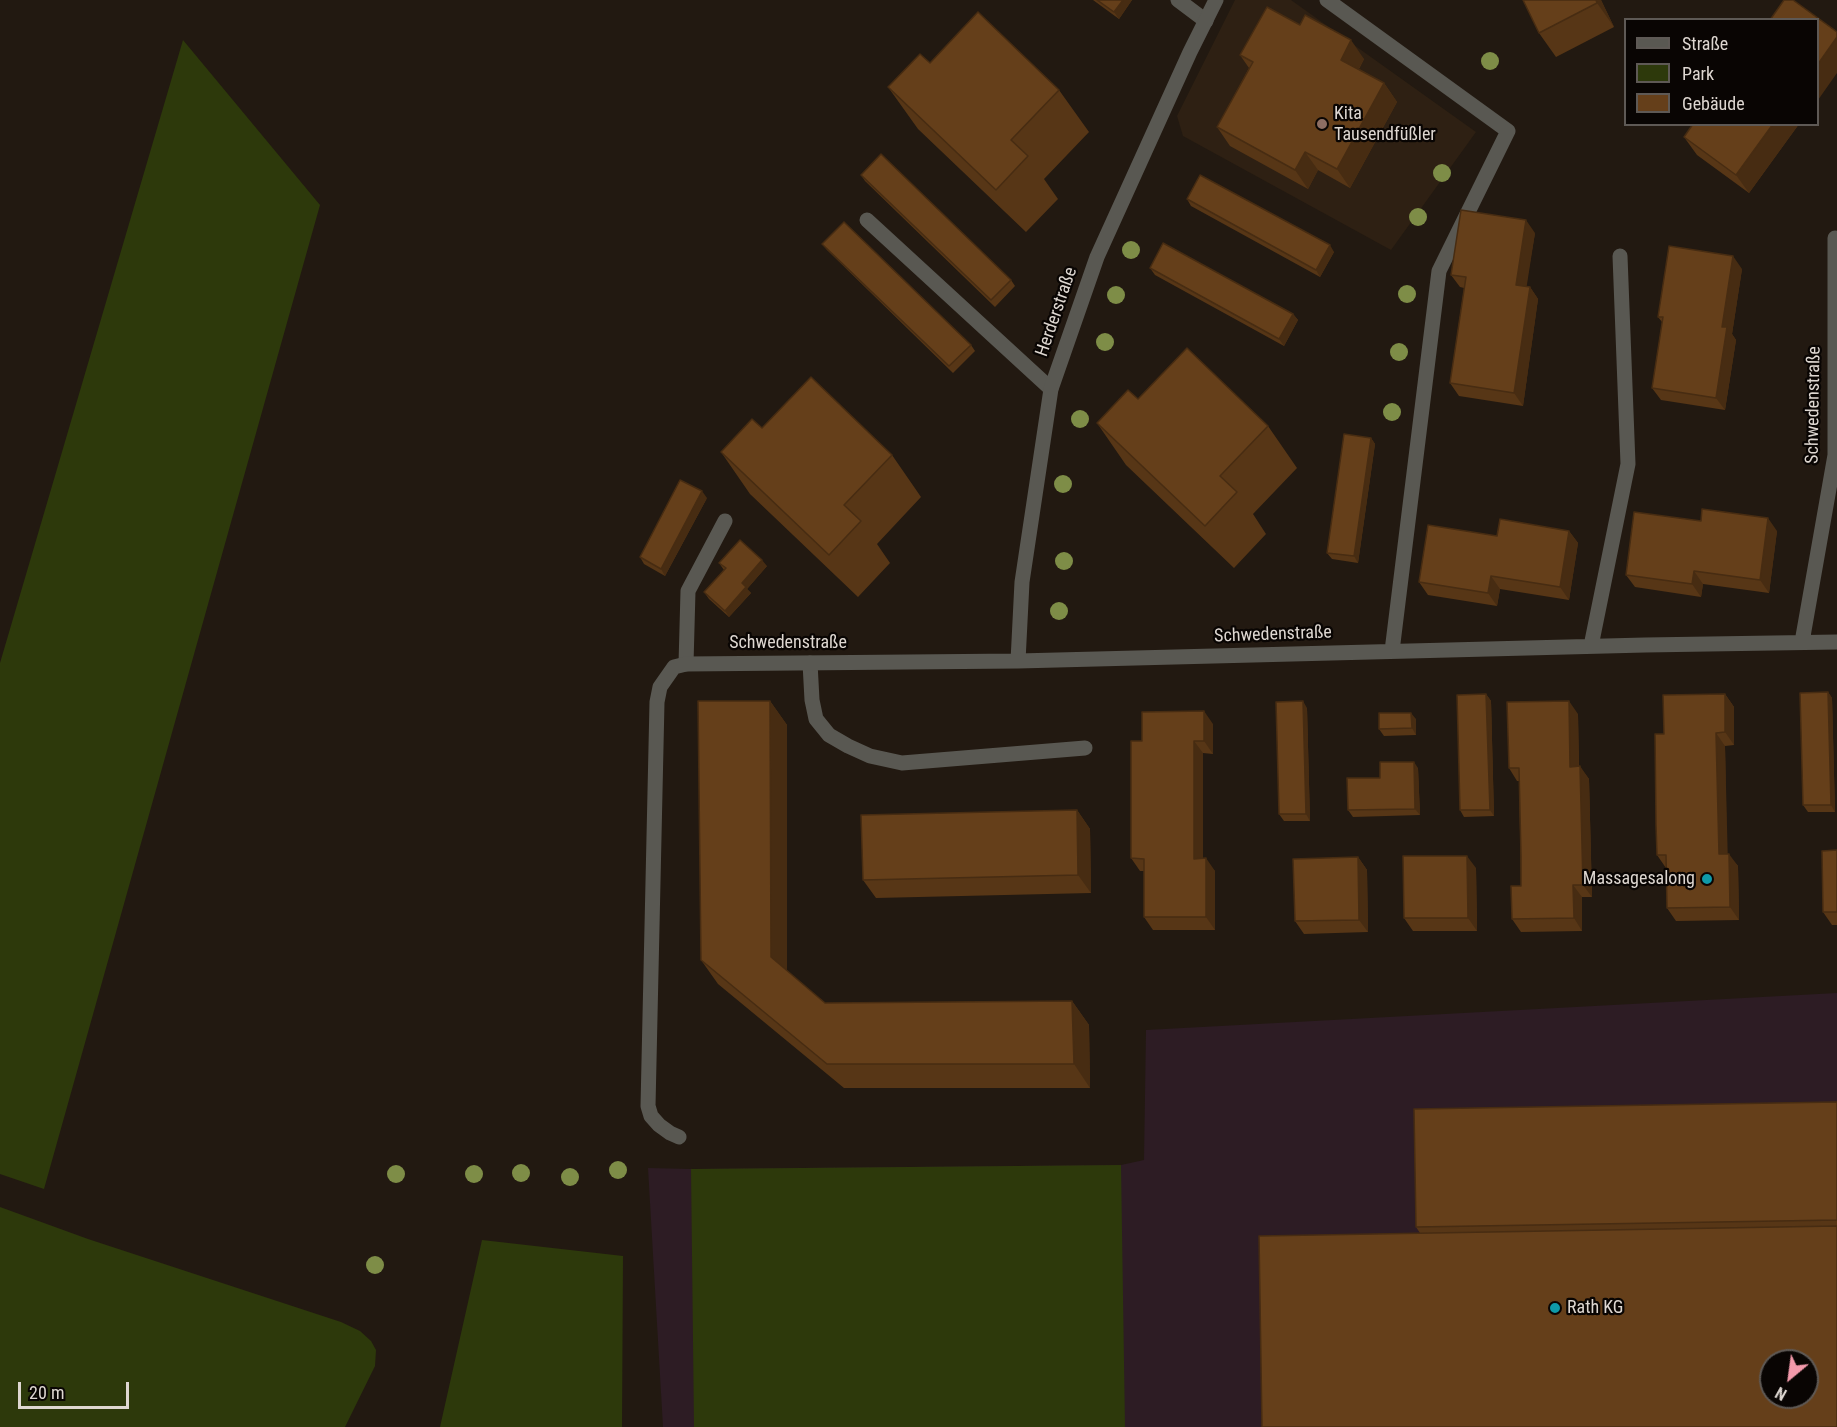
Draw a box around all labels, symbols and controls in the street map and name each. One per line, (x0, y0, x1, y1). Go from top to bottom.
legend (1624, 18, 1819, 126)
text: Straße (1682, 33, 1728, 54)
text: Park (1682, 63, 1714, 84)
text: Gebäude (1682, 93, 1745, 114)
place label: Kita Tausendfüßler (1334, 103, 1436, 146)
marker: Kita Tausendfüßler (1315, 117, 1329, 131)
street label: Herderstraße (1032, 265, 1082, 359)
street label: Schwedenstraße (1802, 346, 1826, 464)
street label: Schwedenstraße (1214, 622, 1332, 648)
street label: Schwedenstraße (729, 632, 847, 654)
place label: Massagesalong (1583, 868, 1695, 890)
marker: Massagesalong (1700, 872, 1714, 886)
place label: Rath KG (1567, 1297, 1624, 1319)
marker: Rath KG (1548, 1301, 1562, 1315)
north arrow (1759, 1349, 1819, 1409)
scale bar (21, 1370, 132, 1408)
text: 20 m (29, 1382, 64, 1403)
text: N (1772, 1383, 1790, 1404)

